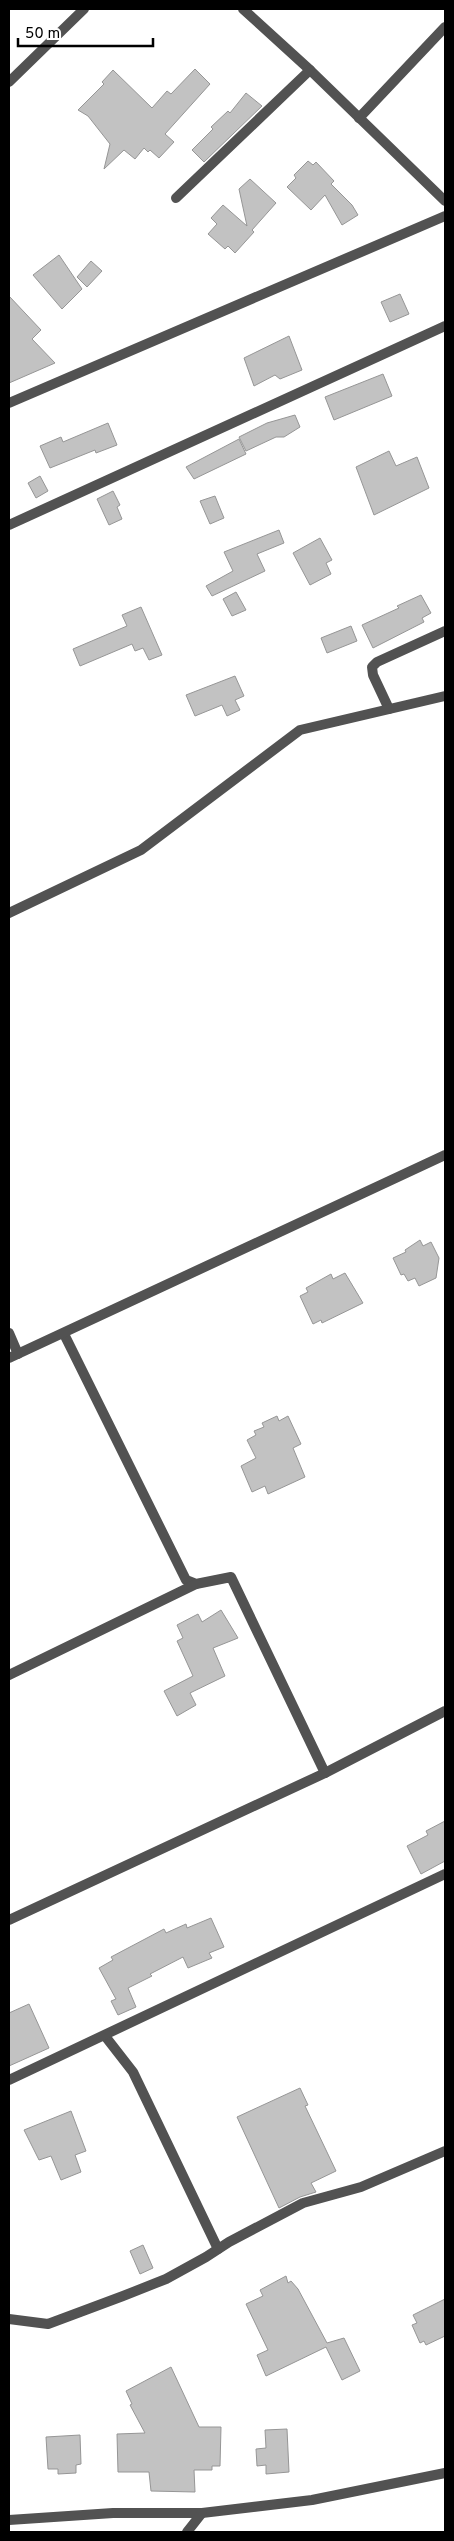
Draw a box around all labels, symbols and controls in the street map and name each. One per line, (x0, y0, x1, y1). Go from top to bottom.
scale bar (18, 15, 152, 47)
text: 50 m (25, 25, 60, 44)

